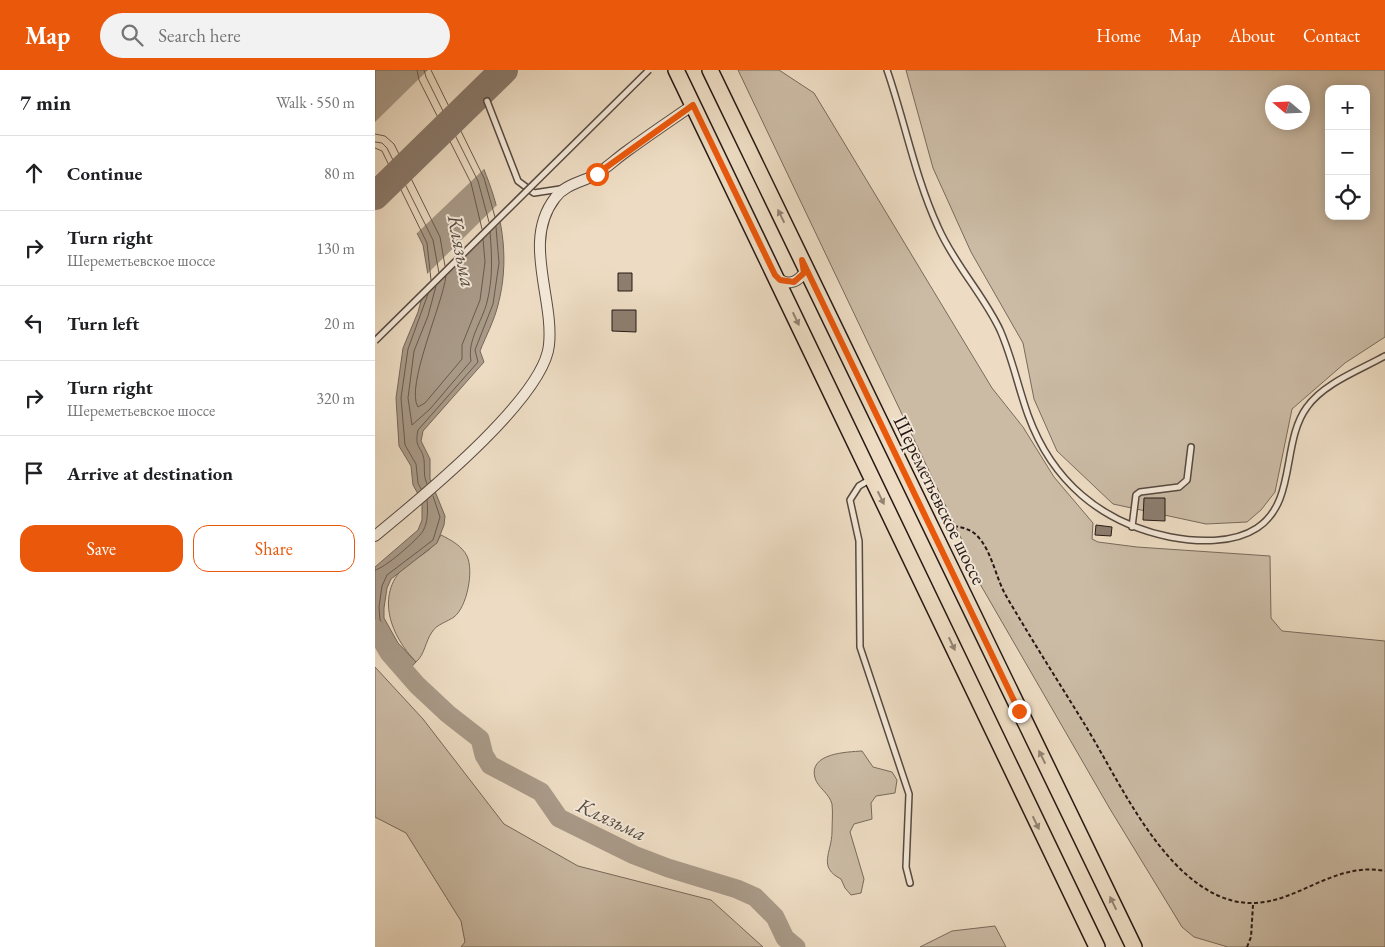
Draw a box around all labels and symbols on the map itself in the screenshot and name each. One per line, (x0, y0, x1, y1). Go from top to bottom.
north arrow (1265, 85, 1310, 130)
route start (586, 163, 609, 186)
one-way arrow (777, 209, 785, 223)
water label: Клязьма (442, 211, 482, 290)
one-way arrow (793, 312, 801, 326)
street label: Шереметьевское шоссе (888, 411, 992, 589)
one-way arrow (877, 490, 886, 505)
one-way arrow (948, 637, 956, 651)
route end (1008, 700, 1031, 723)
one-way arrow (1037, 750, 1045, 764)
water label: Клязьма (572, 791, 651, 847)
one-way arrow (1032, 816, 1040, 830)
one-way arrow (1108, 896, 1116, 910)

